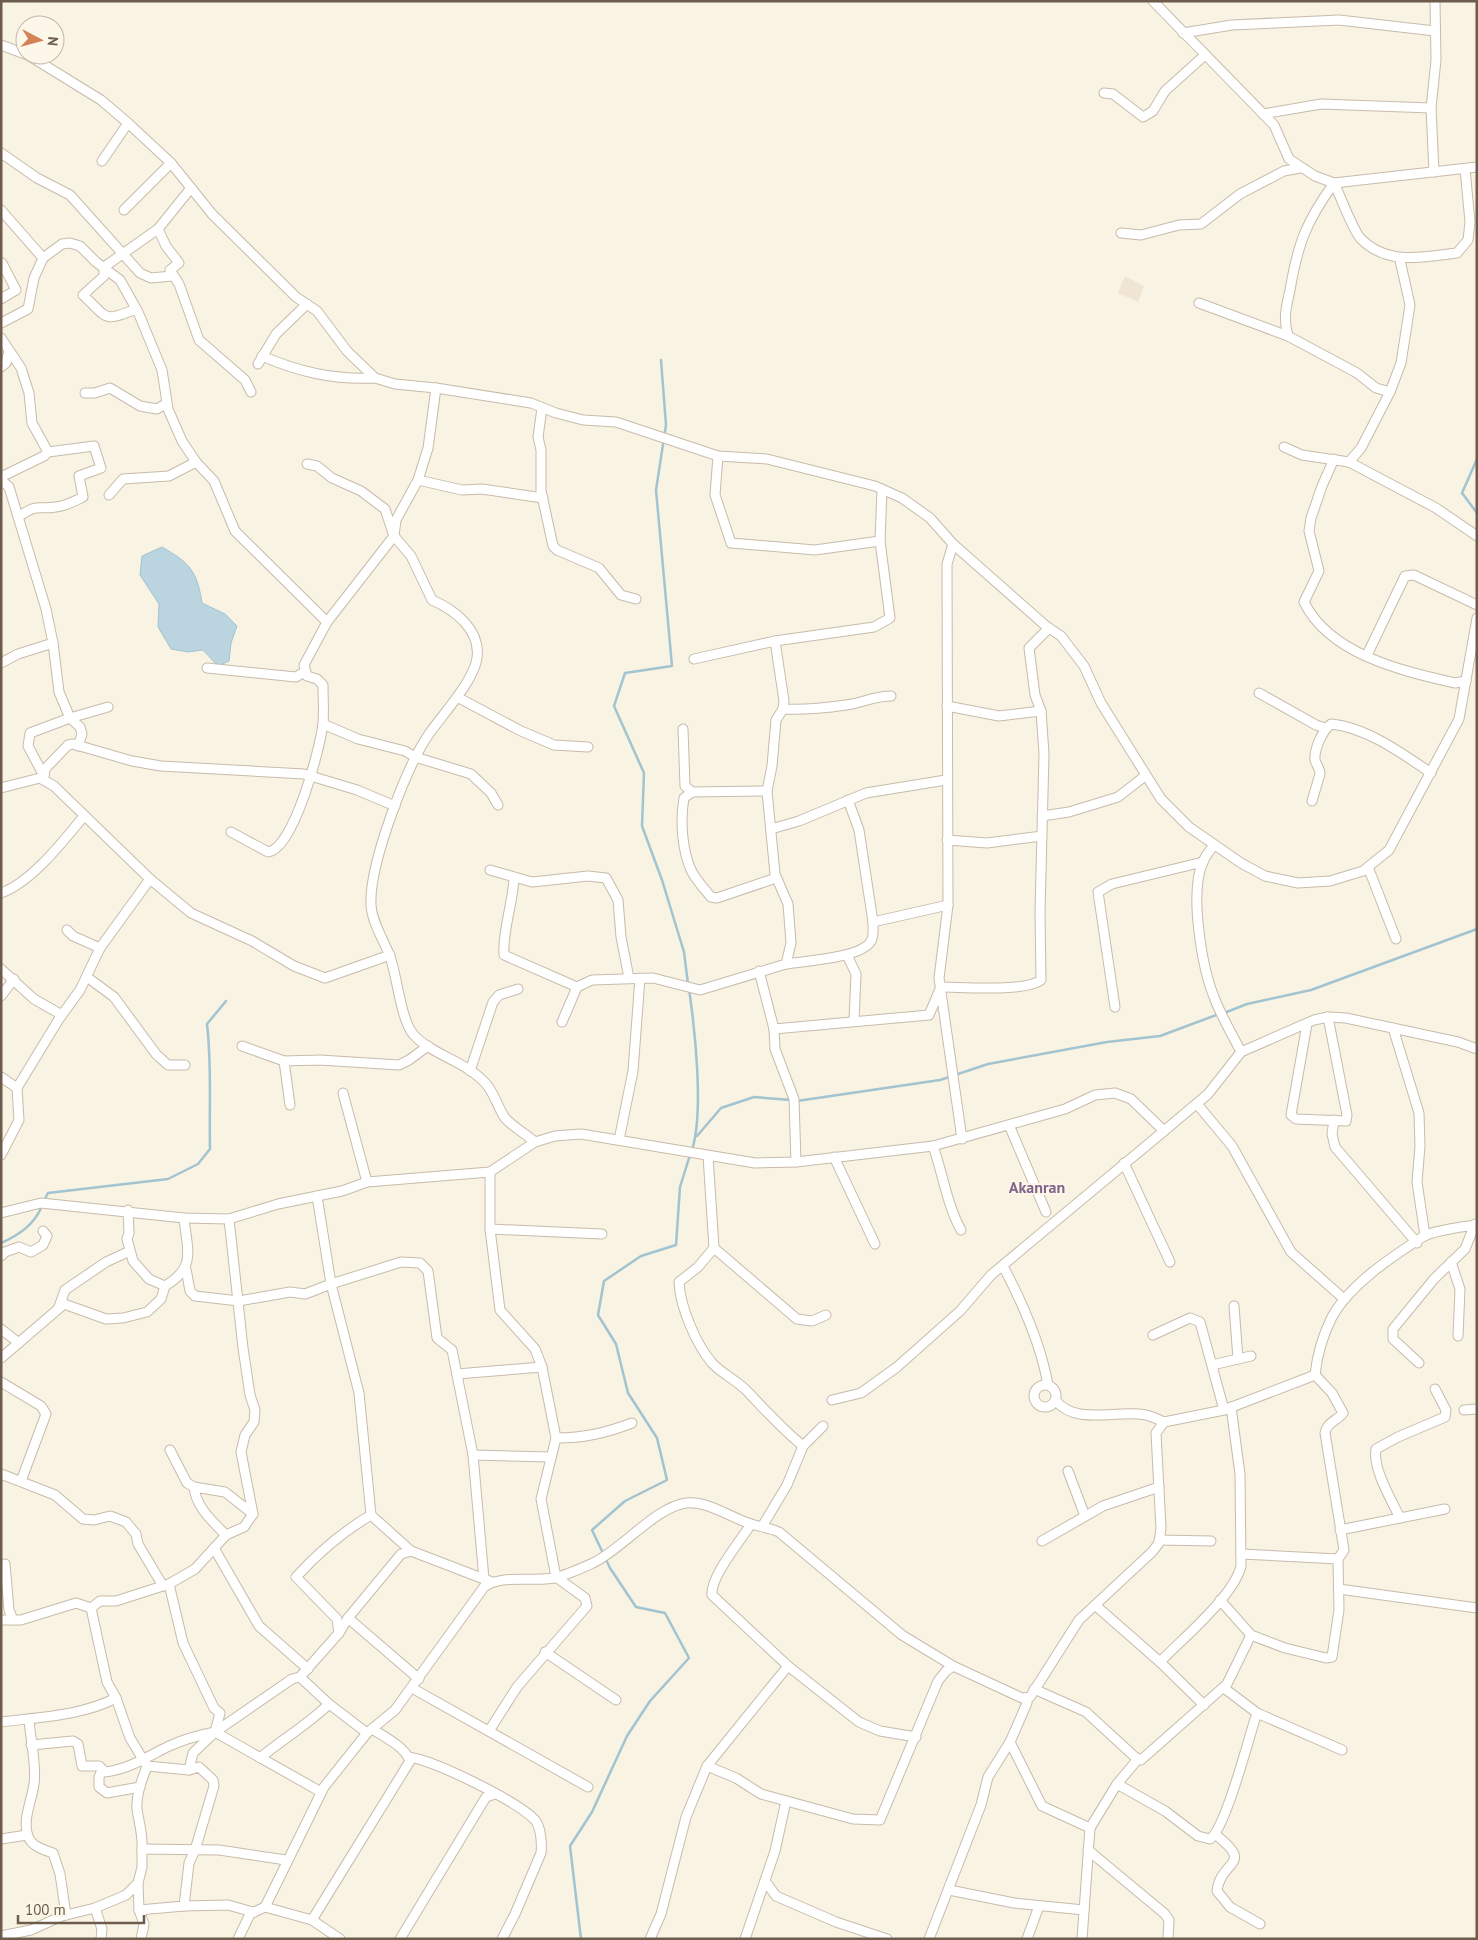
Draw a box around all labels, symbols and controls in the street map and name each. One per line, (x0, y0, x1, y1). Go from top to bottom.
north arrow (15, 15, 65, 65)
text: N (43, 36, 62, 47)
district label: Akanran (1009, 1177, 1065, 1197)
scale bar (18, 1892, 144, 1924)
text: 100 m (25, 1900, 66, 1919)

